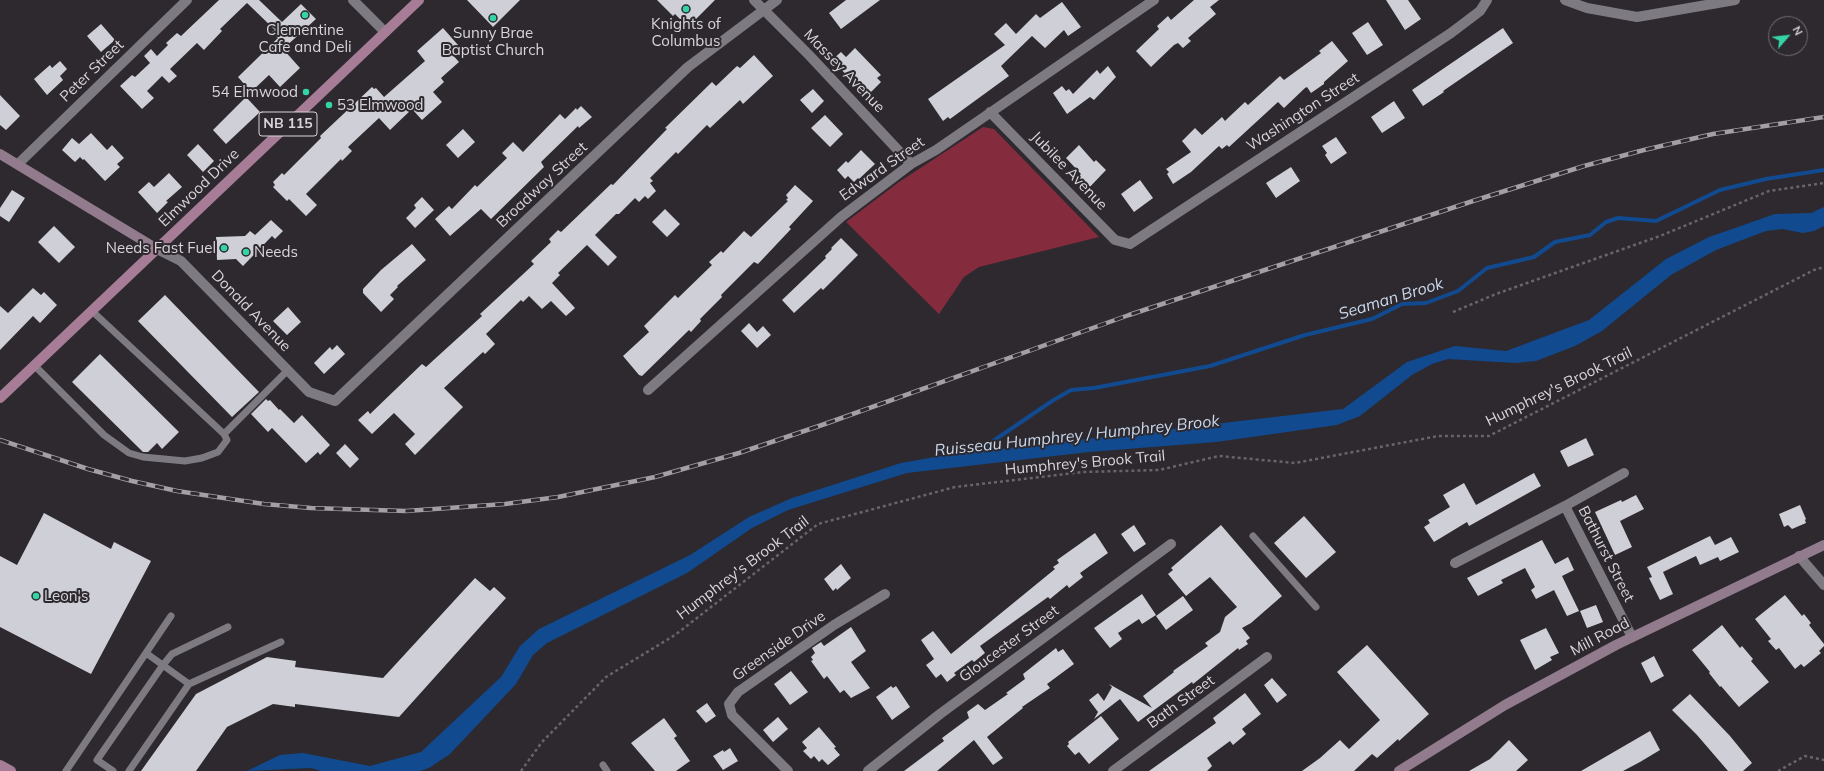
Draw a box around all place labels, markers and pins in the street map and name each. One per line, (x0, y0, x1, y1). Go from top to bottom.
marker: Knights of Columbus (681, 4, 691, 14)
marker: Clementine Cafe and Deli (300, 10, 310, 20)
marker: Sunny Brae Baptist Church (488, 13, 498, 23)
place label: Knights of Columbus (651, 15, 721, 50)
place label: Clementine Cafe and Deli (258, 21, 352, 56)
place label: Sunny Brae Baptist Church (442, 24, 544, 59)
place label: 54 Elmwood (212, 83, 298, 101)
marker: 54 Elmwood (301, 87, 311, 97)
place label: 53 Elmwood (337, 96, 423, 114)
marker: 53 Elmwood (324, 100, 334, 110)
place label: Needs Fast Fuel (106, 239, 216, 257)
marker: Needs Fast Fuel (219, 243, 229, 253)
place label: Needs (254, 243, 298, 261)
marker: Needs (241, 247, 251, 257)
place label: Leon's (44, 587, 88, 605)
marker: Leon's (31, 591, 41, 601)

